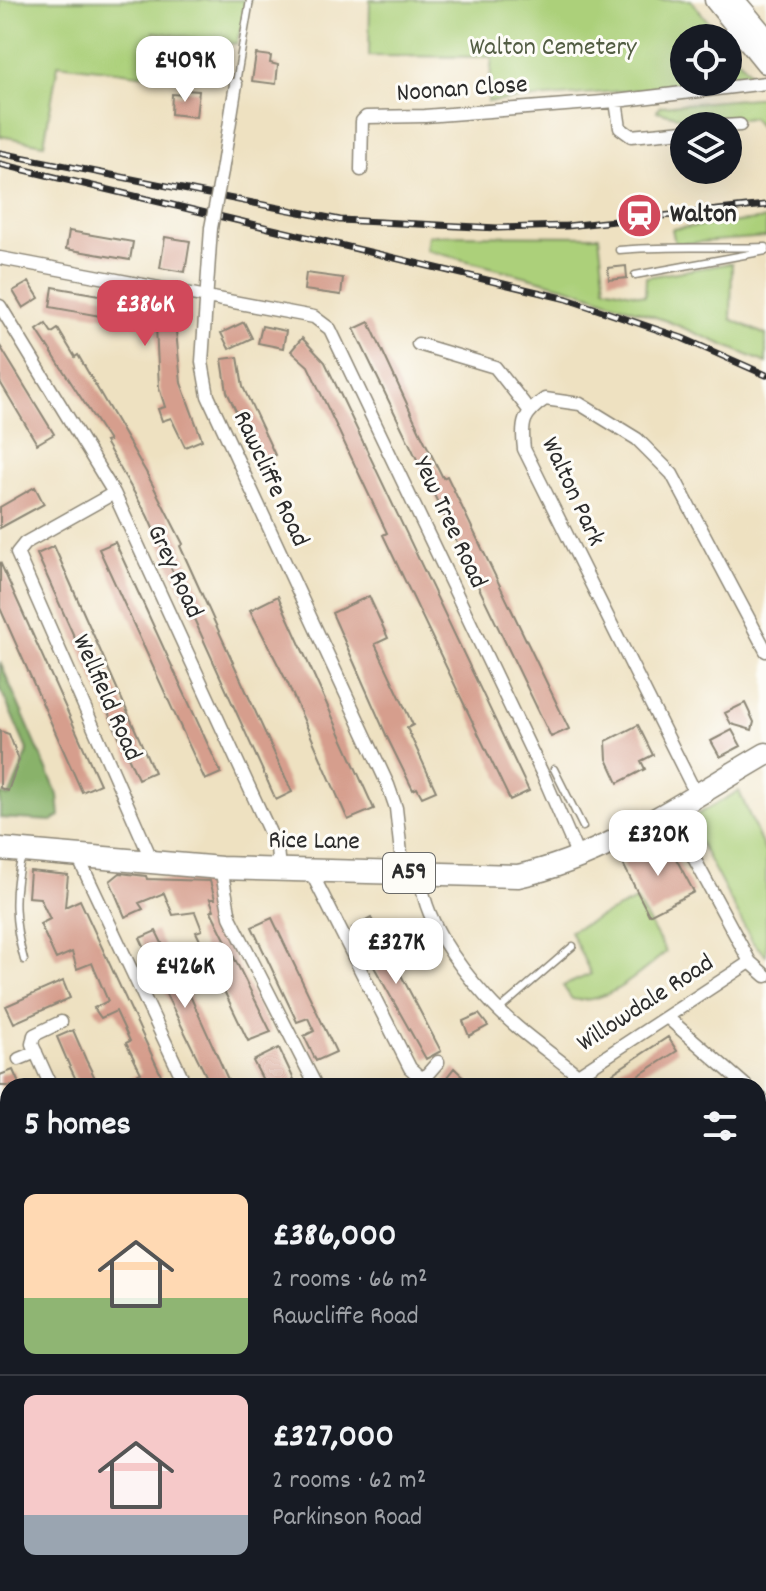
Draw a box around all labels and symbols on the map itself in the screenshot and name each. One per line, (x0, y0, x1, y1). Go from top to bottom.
park label: Walton Cemetery (469, 30, 637, 67)
pin: £409K (129, 36, 241, 104)
street label: Noonan Close (395, 67, 529, 113)
station icon: Walton (615, 191, 663, 239)
place label: Walton (670, 197, 736, 234)
pin: £386K (89, 280, 201, 348)
street label: Rawcliffe Road (222, 405, 318, 553)
street label: Walton Park (531, 431, 613, 553)
street label: Yew Tree Road (402, 451, 496, 595)
street label: Grey Road (136, 519, 212, 625)
street label: Wellfield Road (62, 629, 150, 767)
pin: £320K (602, 810, 714, 878)
street label: Rice Lane (268, 823, 360, 861)
road number: A59 (383, 853, 435, 893)
pin: £327K (340, 918, 452, 986)
pin: £426K (129, 942, 241, 1010)
street label: Willowdale Road (570, 946, 722, 1062)

